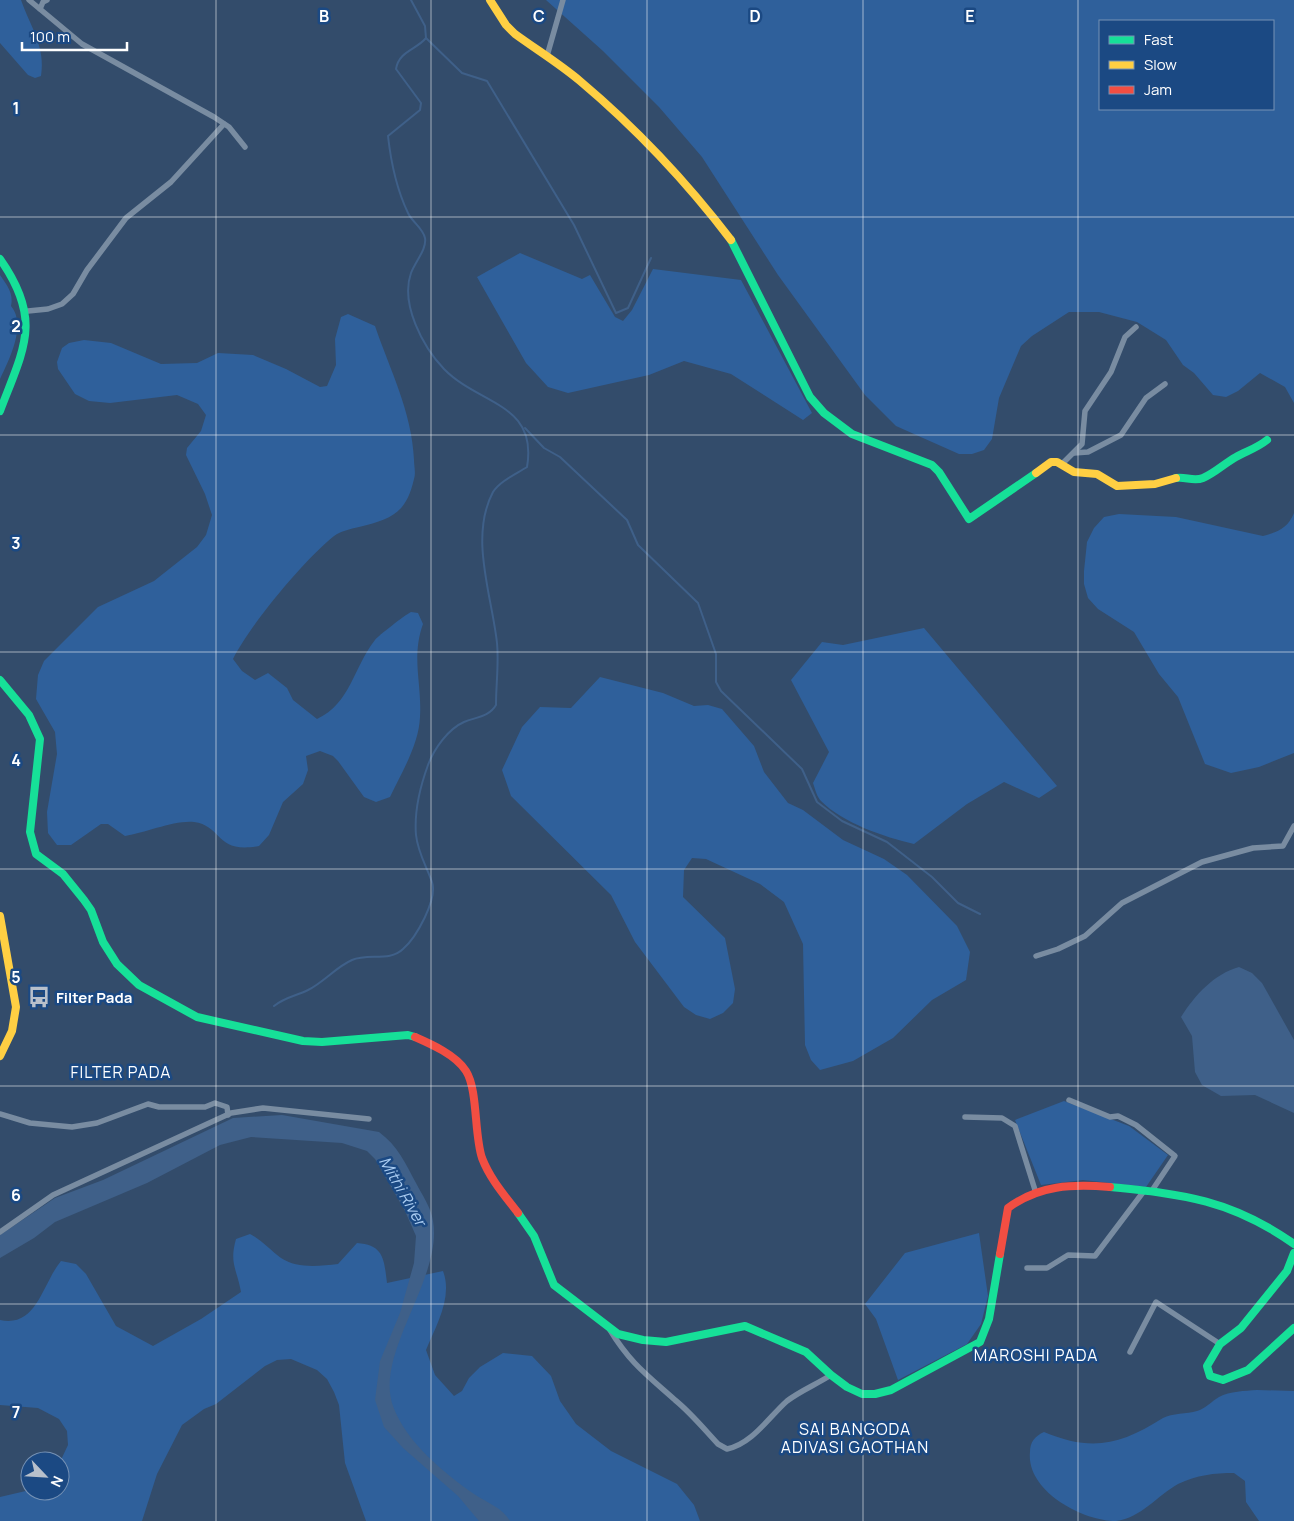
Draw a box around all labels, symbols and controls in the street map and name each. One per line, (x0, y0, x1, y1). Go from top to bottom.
text: B (319, 5, 329, 27)
text: C (533, 5, 545, 27)
text: D (749, 5, 761, 27)
text: E (965, 5, 975, 27)
scale bar (22, 20, 128, 52)
legend (1099, 20, 1274, 110)
text: 100 m (30, 26, 70, 47)
text: Fast (1144, 29, 1173, 50)
text: Slow (1144, 54, 1177, 75)
text: Jam (1144, 79, 1172, 100)
text: 1 (12, 97, 20, 119)
text: 2 (11, 315, 21, 337)
text: 3 (11, 532, 21, 554)
text: 4 (11, 749, 21, 771)
text: 5 (11, 966, 21, 988)
bus stop icon: Filter Pada (26, 984, 52, 1010)
place label: Filter Pada (56, 987, 132, 1008)
district label: FILTER PADA (71, 1061, 171, 1083)
water label: Mithi River (374, 1152, 433, 1232)
text: 6 (11, 1184, 21, 1206)
district label: MAROSHI PADA (974, 1344, 1098, 1366)
text: 7 (12, 1401, 20, 1423)
district label: SAI BANGODA ADIVASI GAOTHAN (781, 1418, 929, 1458)
north arrow (20, 1451, 70, 1501)
text: N (46, 1473, 68, 1490)

